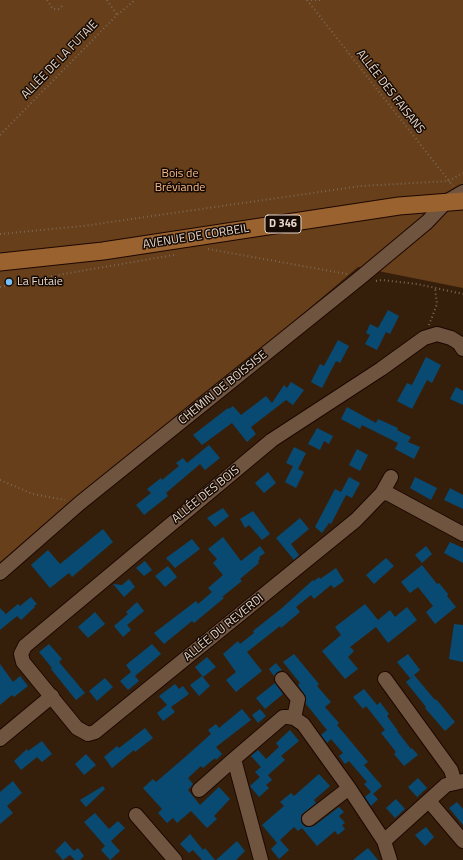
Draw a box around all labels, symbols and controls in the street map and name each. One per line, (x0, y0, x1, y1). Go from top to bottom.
street label: ALLÉE DE LA FUTAIE (19, 18, 101, 102)
street label: ALLÉE DES FAISANS (353, 47, 427, 137)
park label: Bois de Bréviande (155, 167, 205, 195)
road number: D 346 (265, 215, 301, 233)
street label: AVENUE DE CORBEIL (142, 222, 250, 252)
place label: La Futaie (17, 275, 63, 289)
marker: La Futaie (4, 277, 14, 287)
street label: CHEMIN DE BOISSISE (176, 348, 270, 428)
street label: ALLÉE DES BOIS (169, 463, 243, 527)
street label: ALLÉE DU REVERDI (181, 591, 267, 665)

